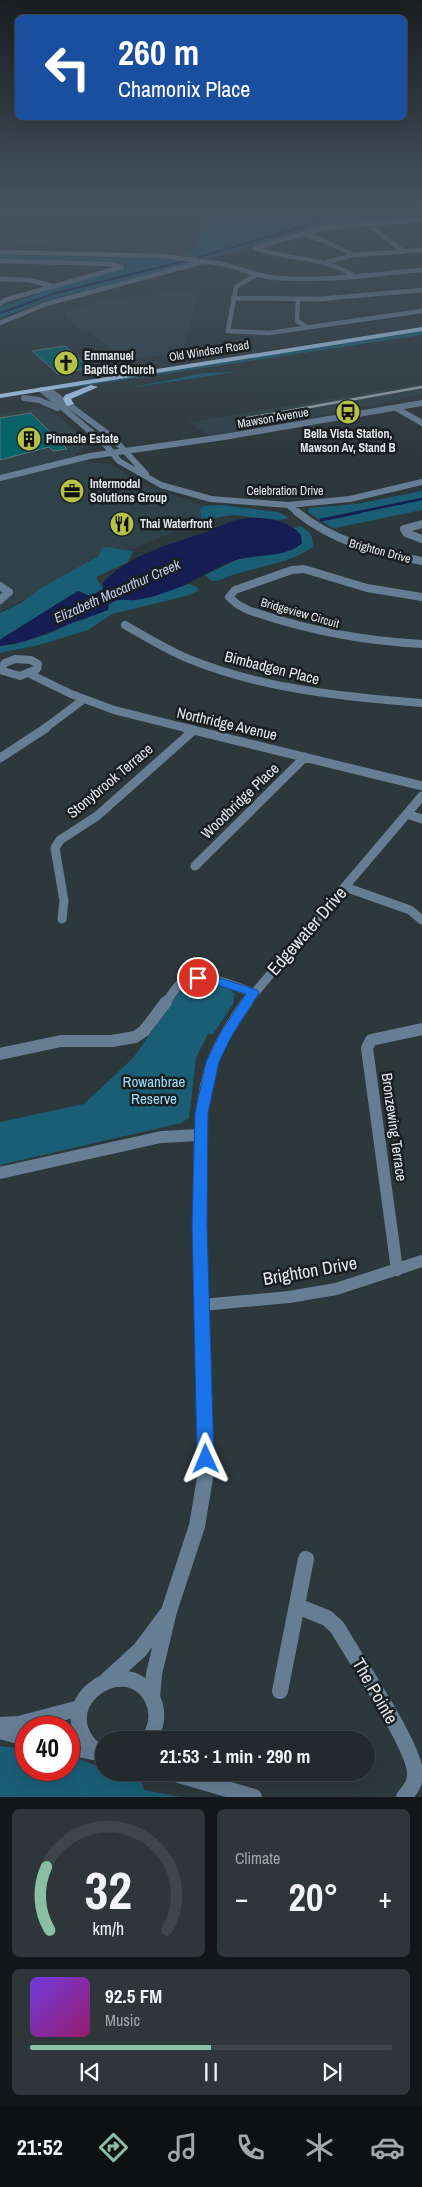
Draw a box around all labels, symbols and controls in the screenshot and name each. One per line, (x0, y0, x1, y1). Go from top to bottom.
text: 260 m (118, 29, 199, 76)
icon: left (35, 35, 100, 100)
text: Chamonix Place (118, 74, 250, 104)
street label: Old Windsor Road (168, 337, 250, 365)
place label: Emmanuel Baptist Church (84, 348, 155, 378)
church icon: Emmanuel Baptist Church (53, 350, 79, 376)
bus stop icon: Bella Vista Station, Mawson Av, Stand B (335, 399, 361, 425)
street label: Mawson Avenue (236, 404, 310, 432)
building icon: Pinnacle Estate (16, 426, 42, 452)
place label: Bella Vista Station, Mawson Av, Stand B (300, 426, 396, 456)
place label: Pinnacle Estate (46, 431, 119, 447)
place label: Intermodal Solutions Group (90, 476, 167, 506)
office icon: Intermodal Solutions Group (59, 478, 85, 504)
street label: Celebration Drive (246, 483, 324, 499)
restaurant icon: Thai Waterfront (109, 511, 135, 537)
place label: Thai Waterfront (140, 516, 213, 532)
street label: Brighton Drive (347, 535, 413, 567)
water label: Elizabeth Macarthur Creek (51, 554, 184, 627)
street label: Bridgeview Circuit (259, 594, 341, 632)
street label: Bimbadgen Place (222, 646, 322, 689)
street label: Northridge Avenue (175, 702, 279, 745)
street label: Stonybrook Terrace (62, 738, 157, 823)
street label: Woodbridge Place (196, 758, 283, 843)
street label: Edgewater Drive (261, 881, 352, 980)
pin (177, 957, 219, 999)
icon: arrive (184, 964, 212, 992)
park label: Rowanbrae Reserve (123, 1071, 186, 1109)
street label: Bronzewing Terrace (377, 1071, 413, 1183)
street label: Brighton Drive (261, 1250, 359, 1291)
position arrow (179, 1432, 231, 1484)
street label: The Pointe (347, 1653, 404, 1728)
speed limit sign: 40 (15, 1716, 80, 1781)
text: 21:53 · 1 min · 290 m (160, 1743, 310, 1769)
text: Climate (235, 1847, 280, 1869)
text: 32 (85, 1855, 132, 1925)
text: 20° (289, 1872, 338, 1923)
text: − (235, 1879, 248, 1917)
text: + (379, 1879, 392, 1917)
text: km/h (93, 1917, 124, 1941)
text: 92.5 FM (105, 1983, 162, 2009)
text: Music (105, 2009, 140, 2031)
icon: previous (76, 2058, 104, 2086)
icon: pause (197, 2058, 225, 2086)
icon: next (318, 2058, 346, 2086)
icon: directions (96, 2130, 131, 2165)
icon: music (165, 2130, 200, 2165)
icon: phone (233, 2130, 268, 2165)
icon: climate (302, 2130, 337, 2165)
icon: car (370, 2130, 405, 2165)
text: 21:52 (17, 2132, 63, 2162)

